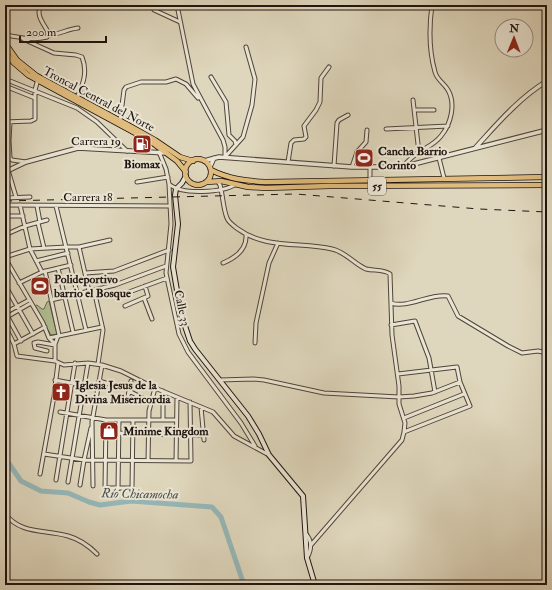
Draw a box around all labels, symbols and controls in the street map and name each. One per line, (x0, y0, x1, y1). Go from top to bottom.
scale bar (20, 18, 106, 44)
north arrow (494, 18, 534, 58)
text: N (508, 22, 520, 35)
text: 200 m (26, 25, 57, 40)
street label: Troncal Central del Norte (40, 64, 157, 135)
fuel station icon: Biomax (131, 133, 153, 155)
street label: Carrera 19 (71, 134, 121, 149)
place label: Cancha Barrio Corinto (378, 144, 447, 173)
sports icon: Cancha Barrio Corinto (353, 147, 375, 169)
place label: Biomax (124, 157, 161, 172)
road number: 55 (368, 177, 386, 195)
street label: Carrera 18 (63, 190, 113, 205)
place label: Polideportivo barrio el Bosque (53, 272, 132, 301)
sports icon: Polideportivo barrio el Bosque (29, 275, 51, 297)
street label: Calle 33 (170, 289, 193, 328)
place label: Iglesia Jesus de la Divina Misericordia (75, 378, 172, 407)
church icon: Iglesia Jesus de la Divina Misericordia (50, 381, 72, 403)
shop icon: Minime Kingdom (98, 420, 120, 442)
place label: Minime Kingdom (122, 424, 209, 439)
water label: Río Chicamocha (100, 485, 179, 503)

